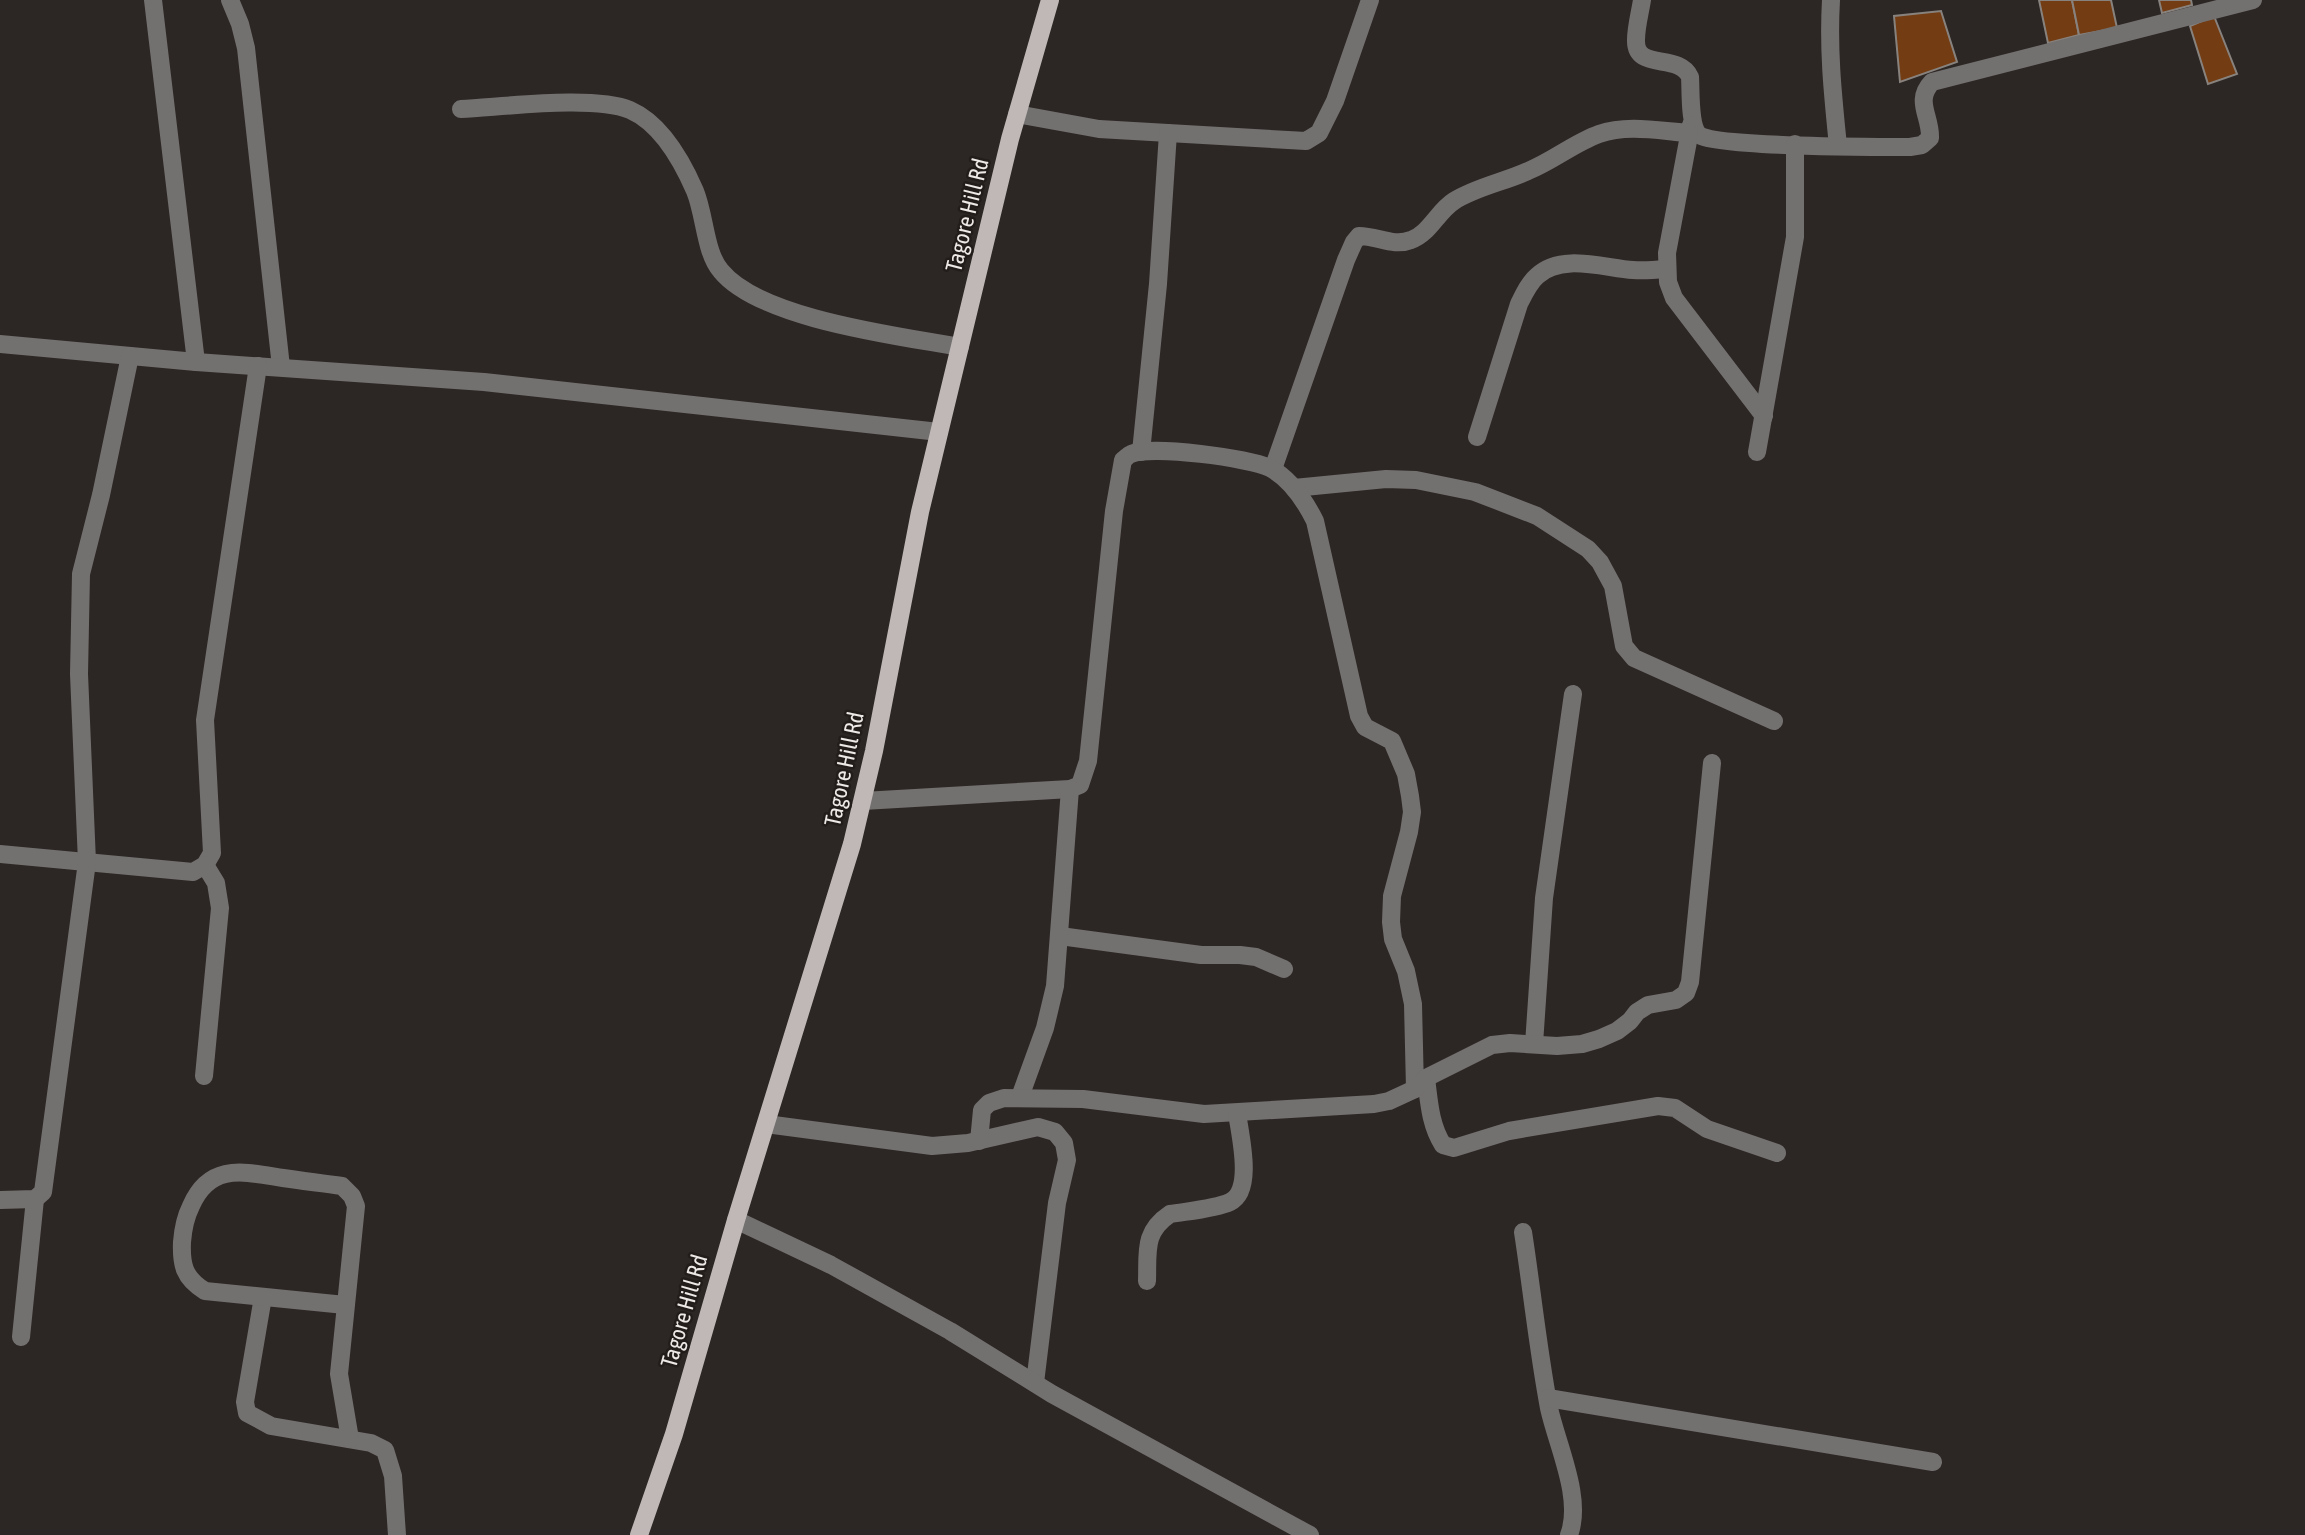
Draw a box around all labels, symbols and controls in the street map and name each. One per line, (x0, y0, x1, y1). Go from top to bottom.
street label: Tagore Hill Rd (940, 155, 994, 275)
street label: Tagore Hill Rd (819, 709, 869, 829)
street label: Tagore Hill Rd (655, 1252, 713, 1370)

